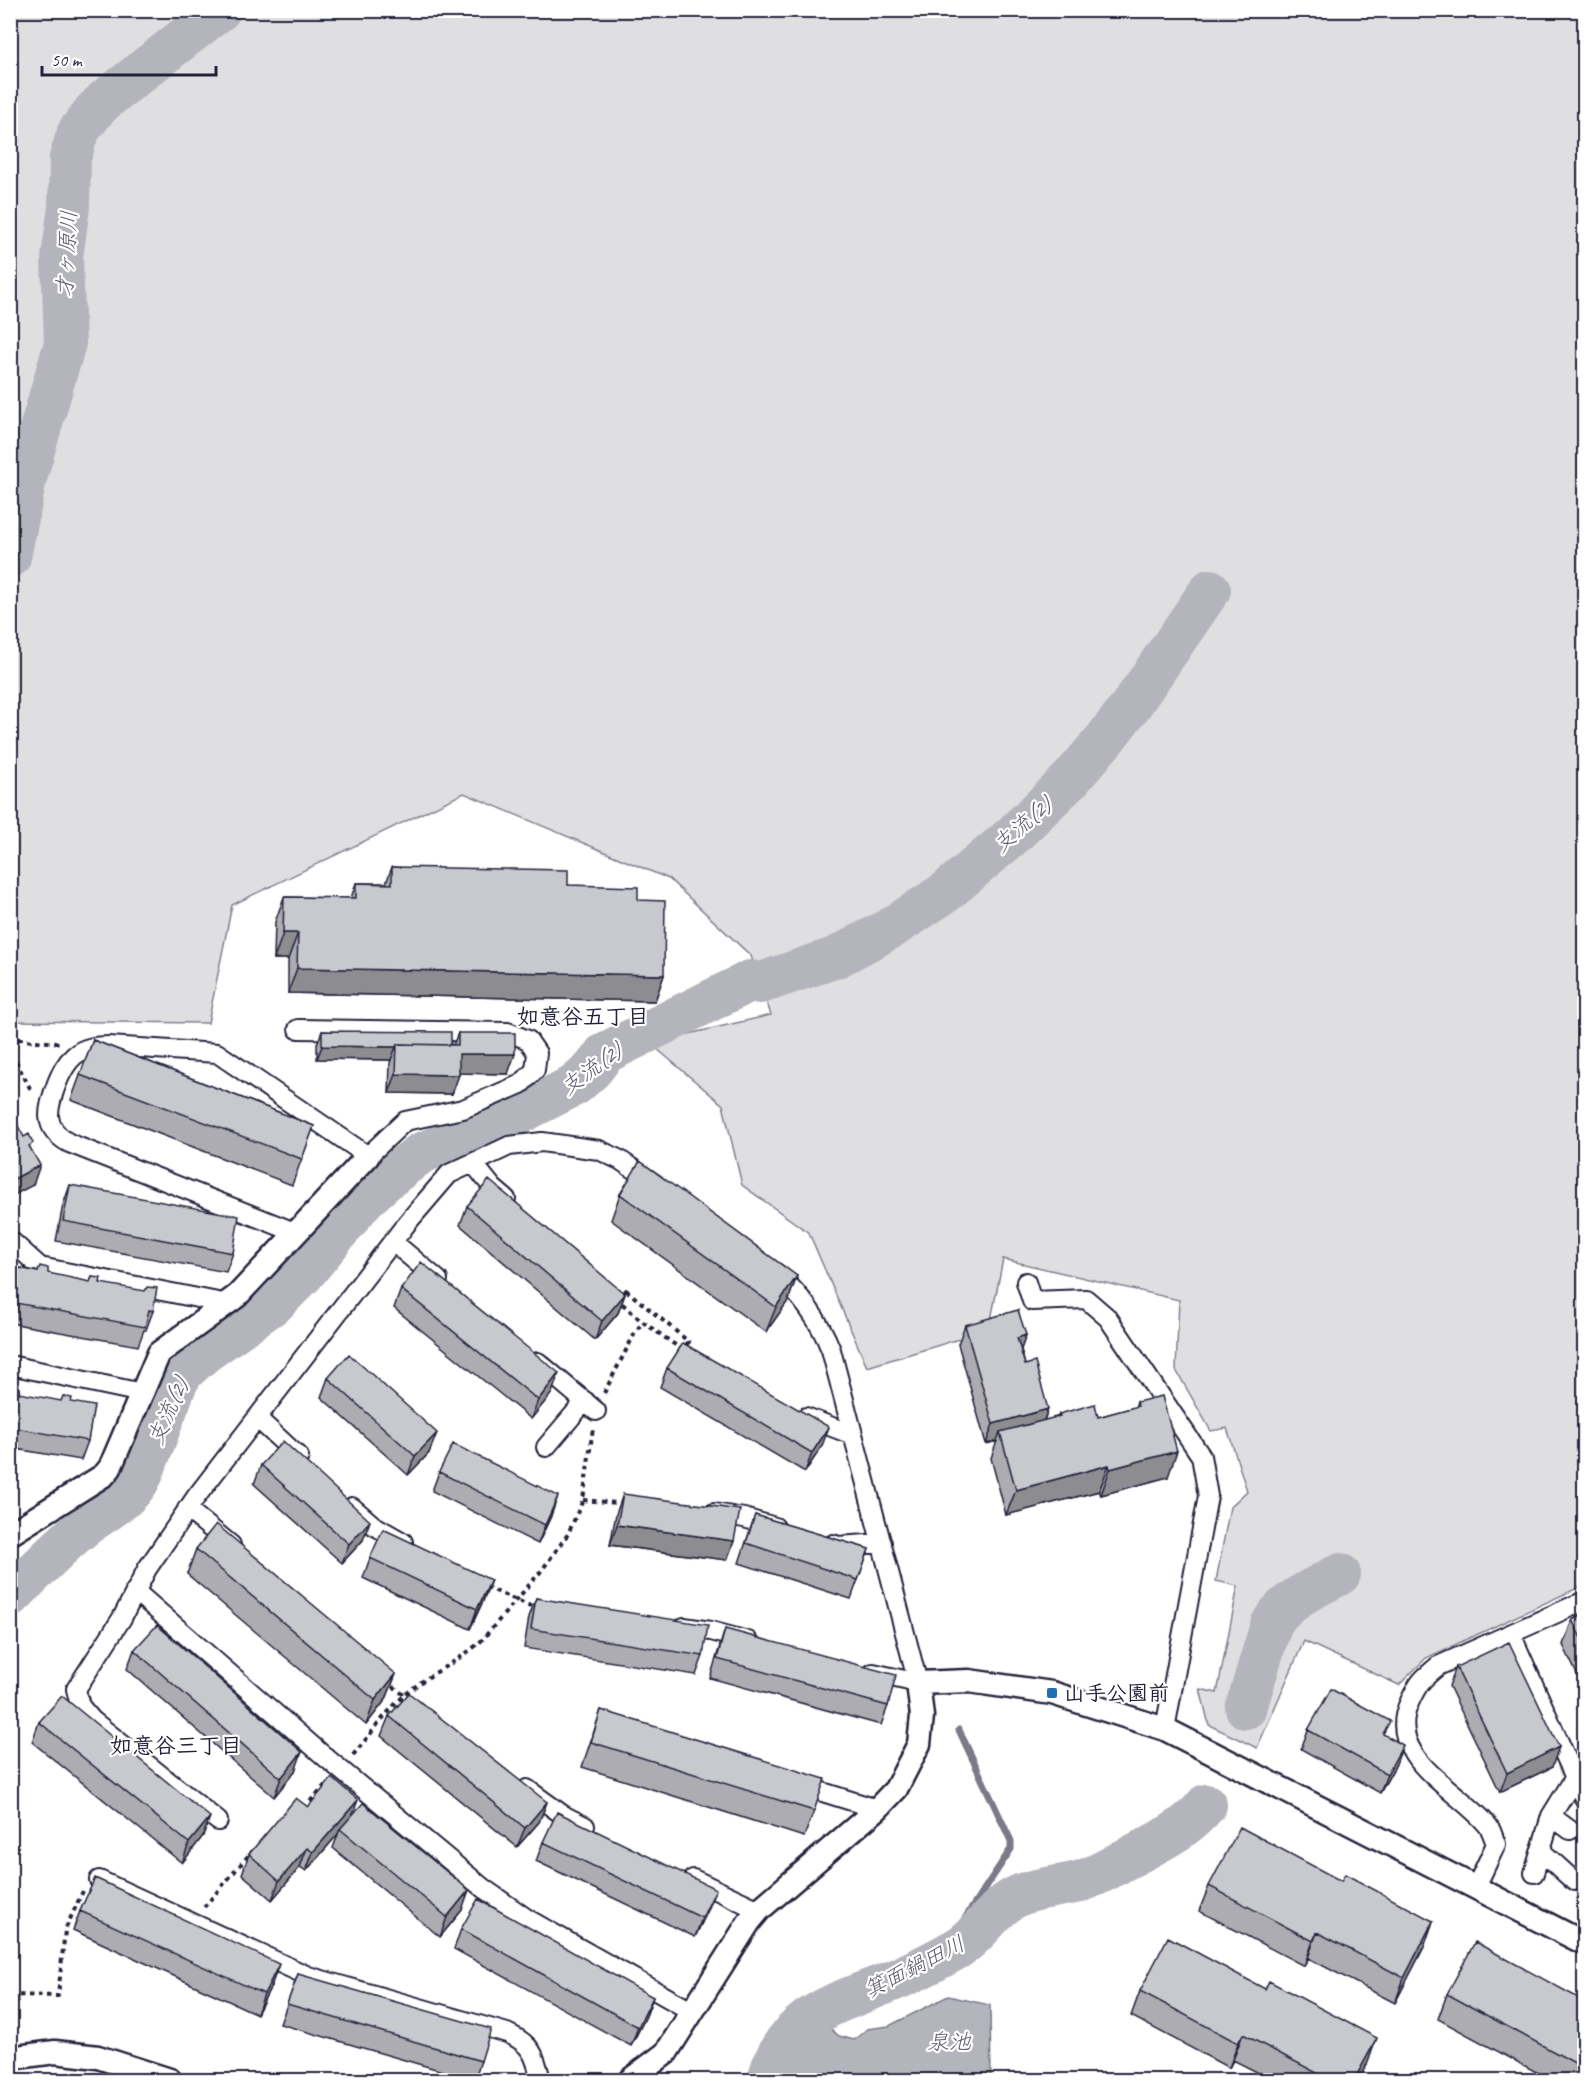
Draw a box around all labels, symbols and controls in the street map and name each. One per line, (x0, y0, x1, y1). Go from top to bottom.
scale bar (42, 39, 216, 77)
text: 50 m (51, 49, 84, 71)
water label: 才ヶ原川 (51, 209, 83, 299)
water label: 支流(2) (987, 789, 1060, 859)
district label: 如意谷五丁目 (517, 1003, 649, 1031)
water label: 支流(2) (555, 1035, 630, 1102)
water label: 支流(2) (142, 1371, 196, 1449)
place label: 山手公園前 (1064, 1680, 1169, 1706)
marker: 山手公園前 (1045, 1686, 1059, 1700)
district label: 如意谷三丁目 (110, 1732, 242, 1760)
water label: 箕面鍋田川 (859, 1929, 970, 2004)
water label: 泉池 (927, 2028, 972, 2056)

